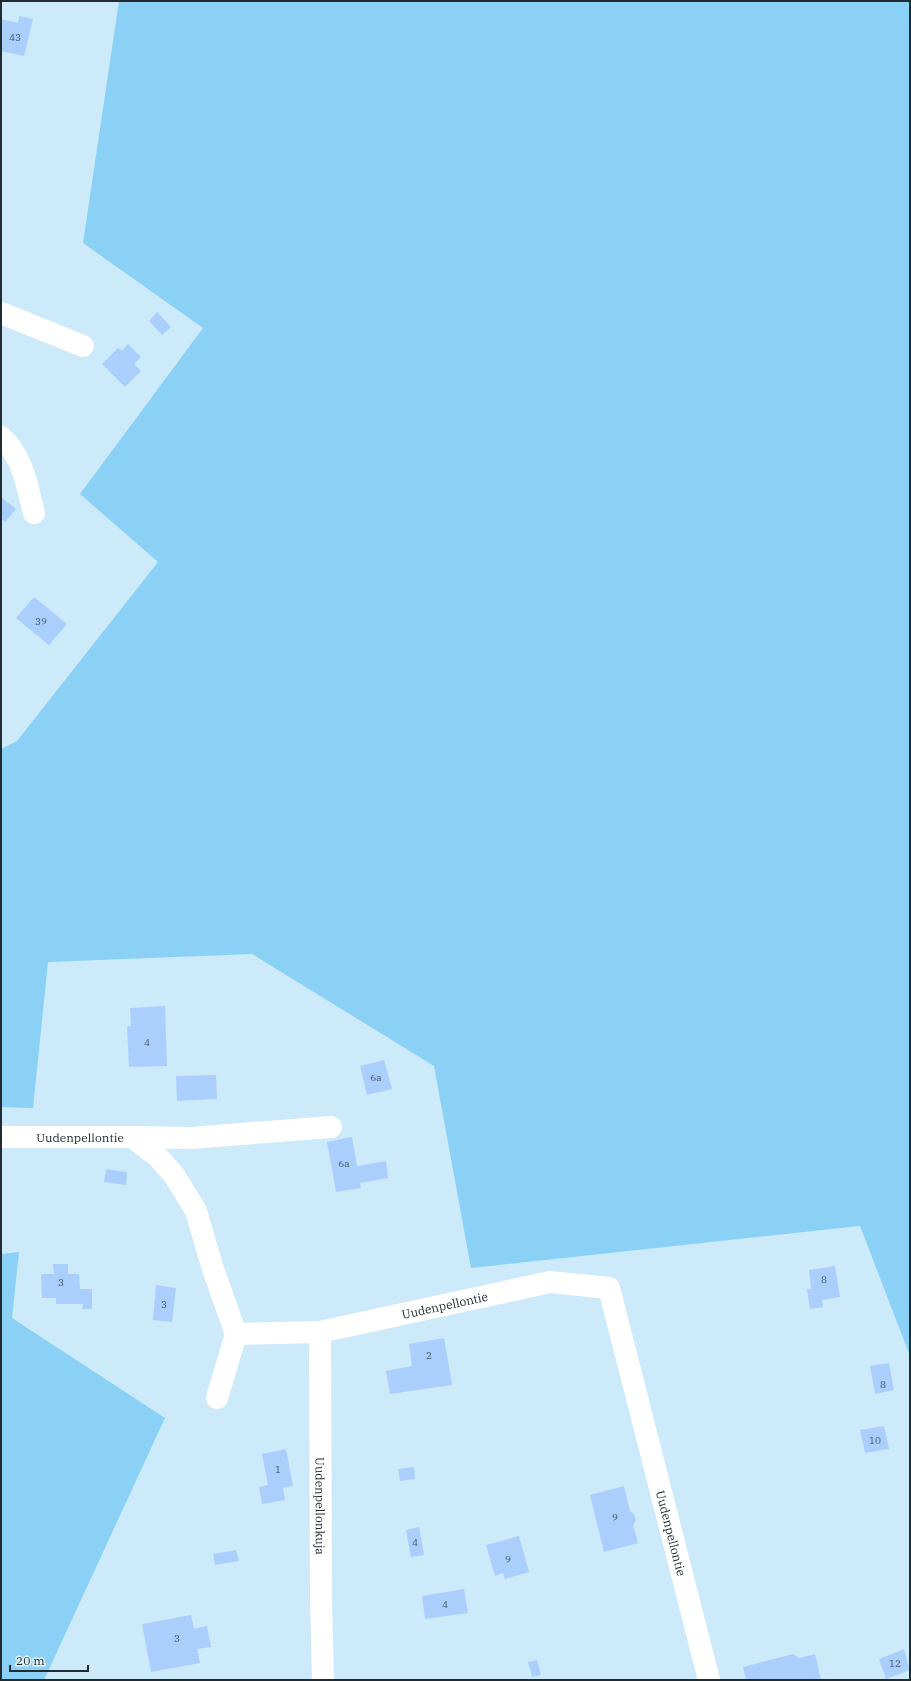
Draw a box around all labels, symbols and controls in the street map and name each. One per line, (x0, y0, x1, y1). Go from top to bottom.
house number: 43 (9, 31, 21, 44)
house number: 39 (35, 615, 47, 628)
house number: 4 (144, 1036, 150, 1049)
house number: 6a (370, 1071, 382, 1084)
street label: Uudenpellontie (36, 1130, 124, 1145)
house number: 6a (338, 1157, 350, 1170)
house number: 8 (821, 1273, 827, 1286)
house number: 3 (58, 1276, 64, 1289)
street label: Uudenpellontie (400, 1288, 489, 1322)
house number: 3 (161, 1298, 167, 1311)
house number: 2 (426, 1349, 432, 1362)
house number: 8 (880, 1378, 886, 1391)
house number: 10 (869, 1434, 881, 1447)
street label: Uudenpellonkuja (313, 1457, 328, 1555)
house number: 1 (275, 1463, 281, 1476)
street label: Uudenpellontie (653, 1489, 690, 1577)
house number: 9 (612, 1511, 618, 1524)
house number: 4 (412, 1536, 418, 1549)
house number: 9 (505, 1553, 511, 1566)
house number: 4 (442, 1598, 448, 1611)
house number: 3 (174, 1632, 180, 1645)
scale bar (10, 1647, 88, 1673)
text: 20 m (16, 1653, 45, 1668)
house number: 12 (889, 1657, 901, 1670)

